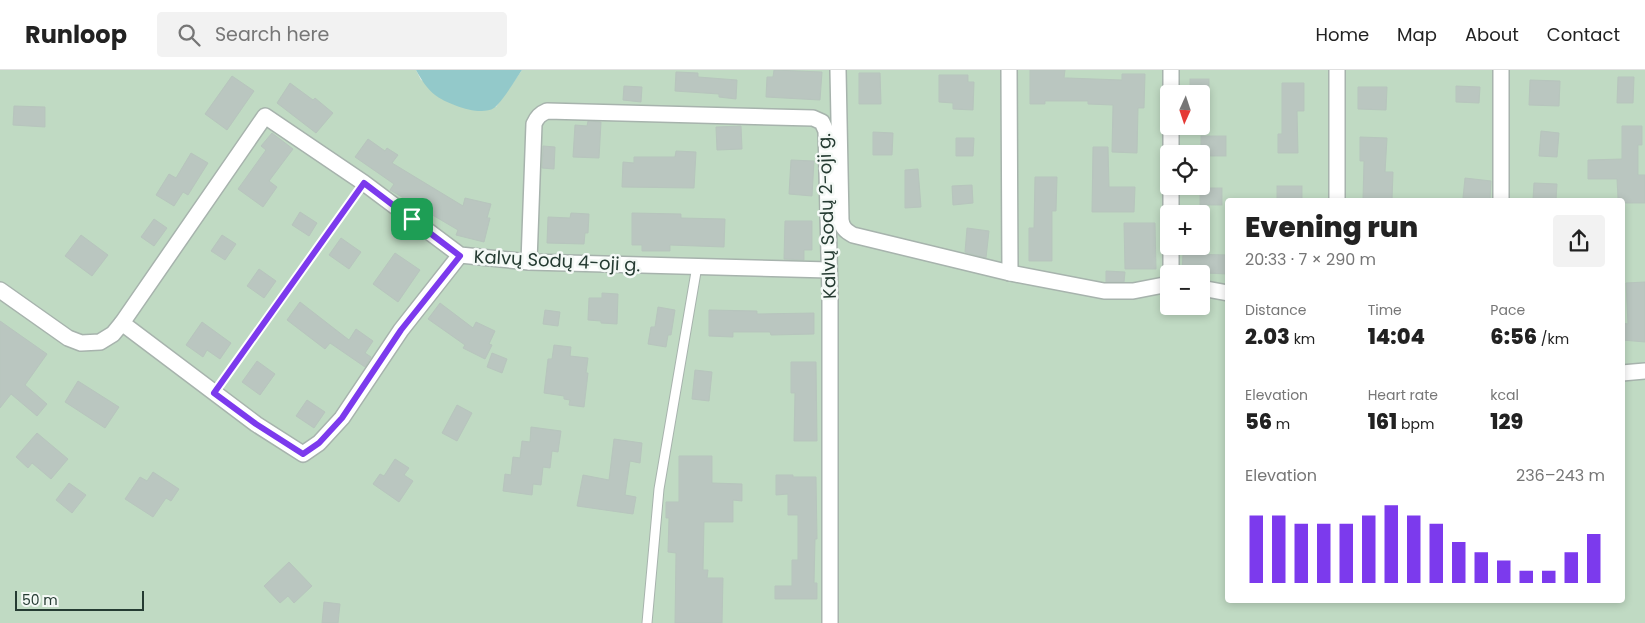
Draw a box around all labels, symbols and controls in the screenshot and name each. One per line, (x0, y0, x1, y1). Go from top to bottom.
search box (157, 12, 507, 57)
text: Runloop (25, 18, 127, 51)
icon: search (175, 21, 203, 49)
text: Search here (215, 21, 329, 48)
text: Home (1315, 22, 1369, 47)
text: Map (1397, 22, 1437, 47)
text: About (1465, 22, 1519, 47)
text: Contact (1547, 22, 1620, 47)
north arrow (1160, 85, 1210, 135)
map controls (1160, 85, 1210, 315)
street label: Kalvų Sodų 2-oji g. (811, 133, 842, 299)
button: locate (1160, 145, 1210, 195)
pin (391, 198, 433, 240)
icon: arrive (398, 205, 426, 233)
button: + (1160, 205, 1210, 255)
text: Evening run (1245, 208, 1418, 247)
button: share (1553, 215, 1605, 267)
street label: Kalvų Sodų 4-oji g. (473, 244, 641, 277)
text: 20:33 · 7 × 290 m (1245, 248, 1376, 271)
button: − (1160, 265, 1210, 315)
text: Distance (1245, 300, 1306, 320)
text: Time (1368, 300, 1402, 320)
text: Pace (1490, 300, 1525, 320)
text: 2.03 (1245, 322, 1290, 351)
text: 14:04 (1368, 322, 1425, 351)
text: 6:56 (1490, 322, 1537, 351)
text: km (1290, 329, 1315, 349)
text: /km (1537, 329, 1569, 349)
text: Elevation (1245, 385, 1308, 405)
text: Heart rate (1368, 385, 1438, 405)
text: kcal (1490, 385, 1519, 405)
text: 56 (1245, 407, 1272, 436)
text: 161 (1368, 407, 1397, 436)
text: 129 (1490, 407, 1523, 436)
text: m (1272, 414, 1290, 434)
text: bpm (1397, 414, 1434, 434)
text: Elevation (1245, 464, 1317, 487)
text: 236–243 m (1516, 464, 1605, 487)
scale bar (15, 588, 144, 611)
text: 50 m (22, 590, 58, 610)

